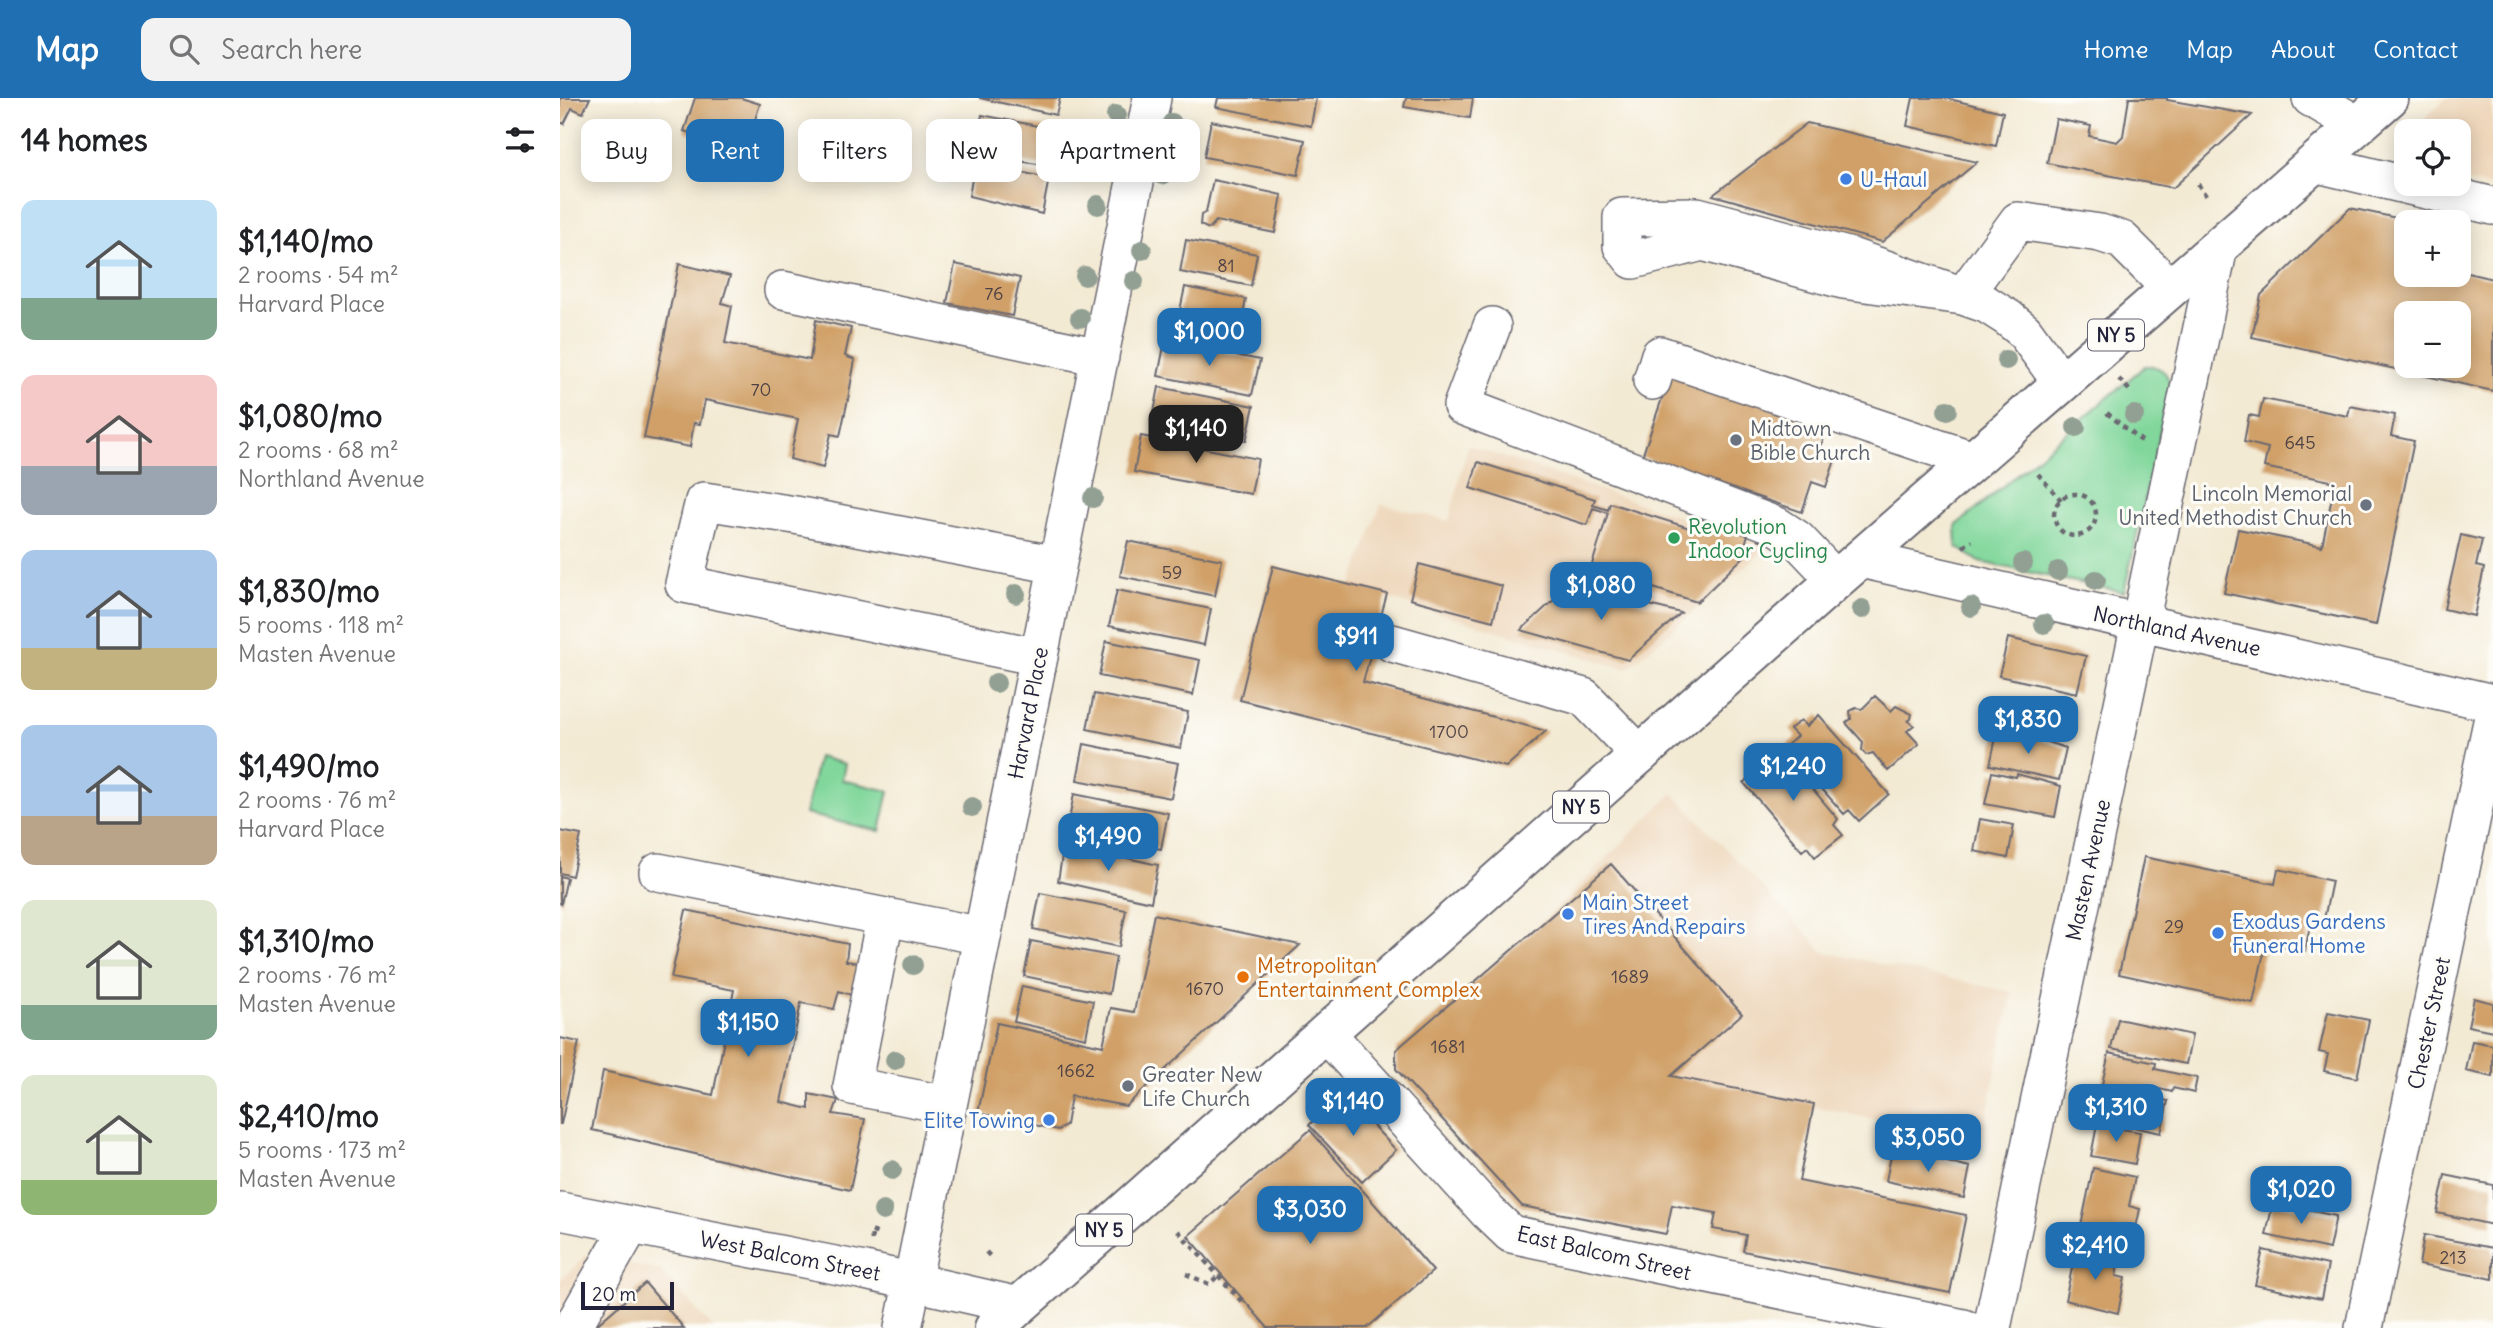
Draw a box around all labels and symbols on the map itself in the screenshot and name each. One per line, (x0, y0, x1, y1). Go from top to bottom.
place label: U-Haul (1860, 166, 1927, 193)
marker: U-Haul (1838, 171, 1854, 187)
house number: 81 (1217, 254, 1235, 277)
house number: 76 (985, 282, 1003, 305)
pin: $1,000 (1152, 308, 1266, 368)
road number: NY 5 (2088, 319, 2144, 350)
house number: 70 (751, 378, 771, 401)
pin: $1,140 (1139, 406, 1253, 465)
place label: Midtown Bible Church (1750, 415, 1870, 466)
house number: 645 (2284, 431, 2316, 454)
marker: Midtown Bible Church (1728, 432, 1744, 448)
place label: Lincoln Memorial United Methodist Church (2118, 480, 2352, 531)
marker: Lincoln Memorial United Methodist Church (2358, 497, 2374, 513)
place label: Revolution Indoor Cycling (1688, 513, 1828, 564)
marker: Revolution Indoor Cycling (1666, 530, 1682, 546)
house number: 59 (1162, 561, 1182, 584)
pin: $1,080 (1544, 562, 1658, 622)
street label: Northland Avenue (2091, 600, 2263, 662)
pin: $911 (1315, 614, 1397, 673)
street label: Harvard Place (1002, 645, 1054, 781)
pin: $1,830 (1971, 696, 2085, 756)
house number: 1700 (1429, 720, 1469, 743)
pin: $1,240 (1736, 744, 1850, 803)
road number: NY 5 (1553, 792, 1609, 822)
street label: Masten Avenue (2060, 797, 2116, 943)
pin: $1,490 (1051, 814, 1165, 873)
place label: Main Street Tires And Repairs (1582, 889, 1746, 940)
marker: Main Street Tires And Repairs (1560, 906, 1576, 922)
place label: Exodus Gardens Funeral Home (2232, 908, 2386, 959)
house number: 29 (2164, 915, 2184, 938)
marker: Exodus Gardens Funeral Home (2210, 925, 2226, 941)
place label: Metropolitan Entertainment Complex (1257, 952, 1480, 1003)
street label: Chester Street (2402, 954, 2456, 1092)
house number: 1689 (1611, 965, 1649, 988)
marker: Metropolitan Entertainment Complex (1235, 969, 1251, 985)
house number: 1670 (1186, 977, 1224, 1000)
pin: $1,150 (691, 1000, 805, 1059)
house number: 1681 (1430, 1035, 1466, 1058)
house number: 1662 (1057, 1059, 1095, 1082)
place label: Greater New Life Church (1142, 1061, 1262, 1112)
marker: Greater New Life Church (1120, 1078, 1136, 1094)
pin: $1,140 (1296, 1079, 1410, 1138)
pin: $1,310 (2059, 1084, 2173, 1144)
place label: Elite Towing (924, 1107, 1035, 1134)
marker: Elite Towing (1041, 1112, 1057, 1128)
pin: $3,050 (1871, 1114, 1985, 1174)
pin: $1,020 (2244, 1166, 2358, 1226)
pin: $3,030 (1253, 1186, 1367, 1246)
road number: NY 5 (1076, 1214, 1132, 1246)
street label: East Balcom Street (1514, 1220, 1694, 1286)
pin: $2,410 (2038, 1222, 2152, 1282)
street label: West Balcom Street (697, 1225, 883, 1287)
house number: 213 (2439, 1246, 2467, 1269)
scale bar (581, 1279, 674, 1311)

